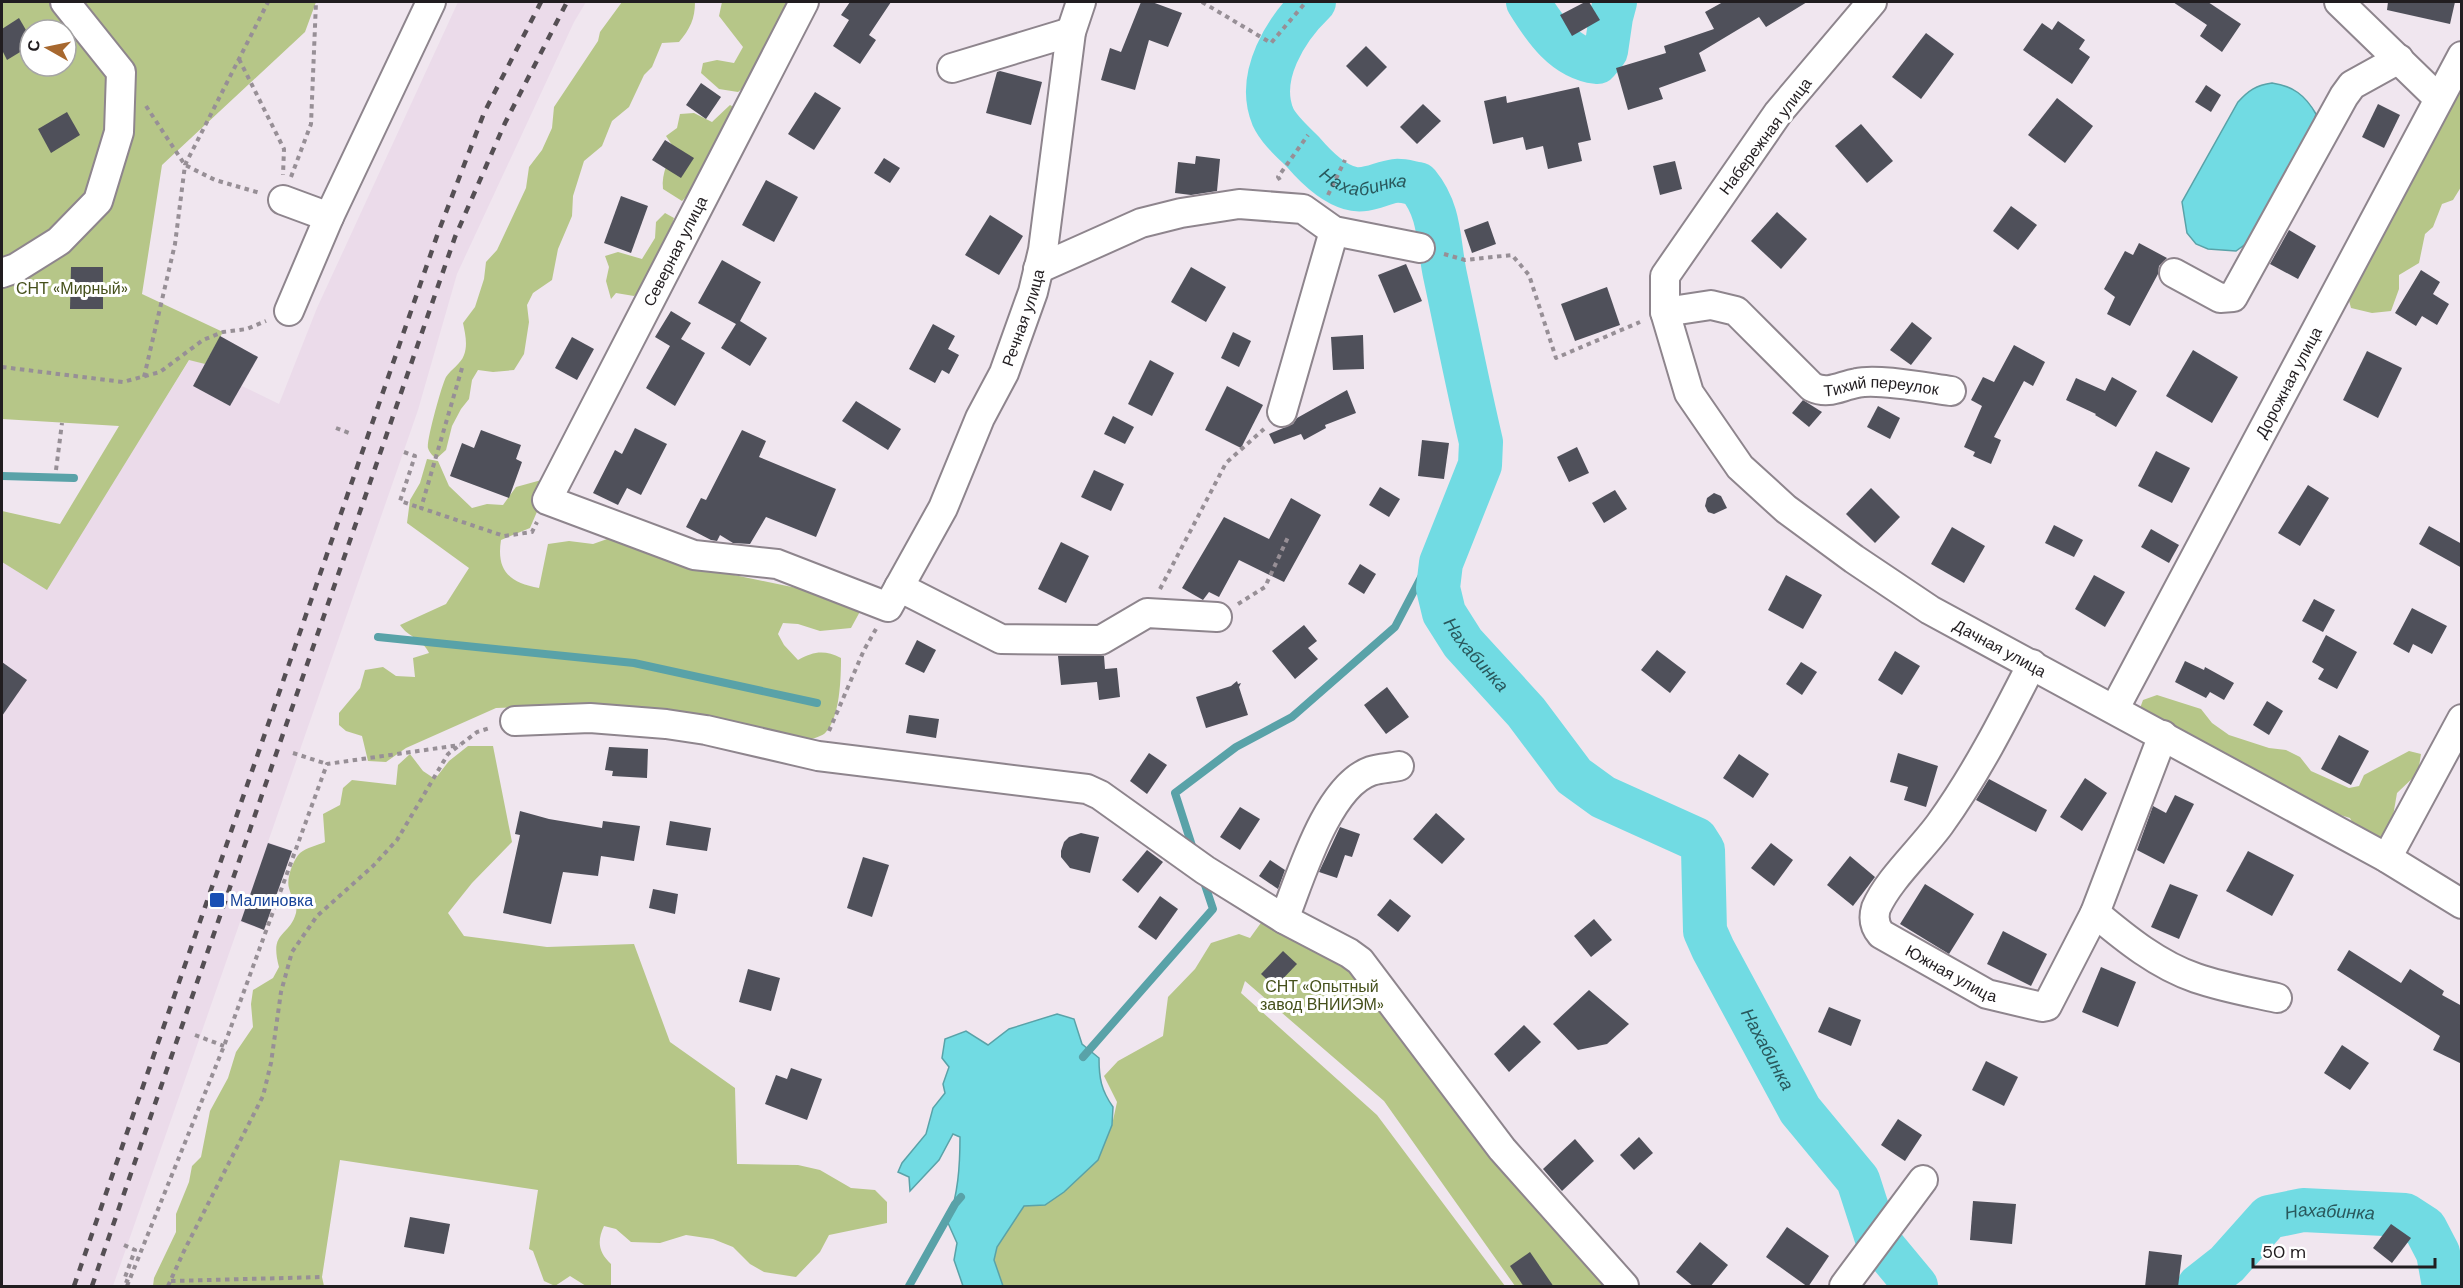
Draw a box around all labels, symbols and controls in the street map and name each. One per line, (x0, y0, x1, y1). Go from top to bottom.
north arrow (18, 18, 78, 78)
text: С (22, 38, 45, 53)
street label: Набережная улица (1714, 73, 1816, 199)
water label: Нахабинка (1315, 162, 1408, 202)
street label: Северная улица (639, 192, 712, 310)
street label: Речная улица (997, 267, 1049, 369)
park label: СНТ «Мирный» (16, 278, 128, 299)
street label: Дорожная улица (2251, 323, 2327, 442)
street label: Тихий переулок (1823, 372, 1941, 401)
water label: Нахабинка (1438, 613, 1514, 697)
street label: Дачная улица (1950, 615, 2050, 682)
place label: Малиновка (230, 890, 313, 911)
marker: Малиновка (208, 891, 226, 909)
street label: Южная улица (1902, 940, 1999, 1007)
park label: СНТ «Опытный завод ВНИИЭМ» (1260, 976, 1384, 1015)
water label: Нахабинка (1735, 1004, 1799, 1095)
water label: Нахабинка (2282, 1197, 2375, 1226)
scale bar (2253, 1231, 2434, 1269)
text: 50 m (2262, 1240, 2306, 1264)

